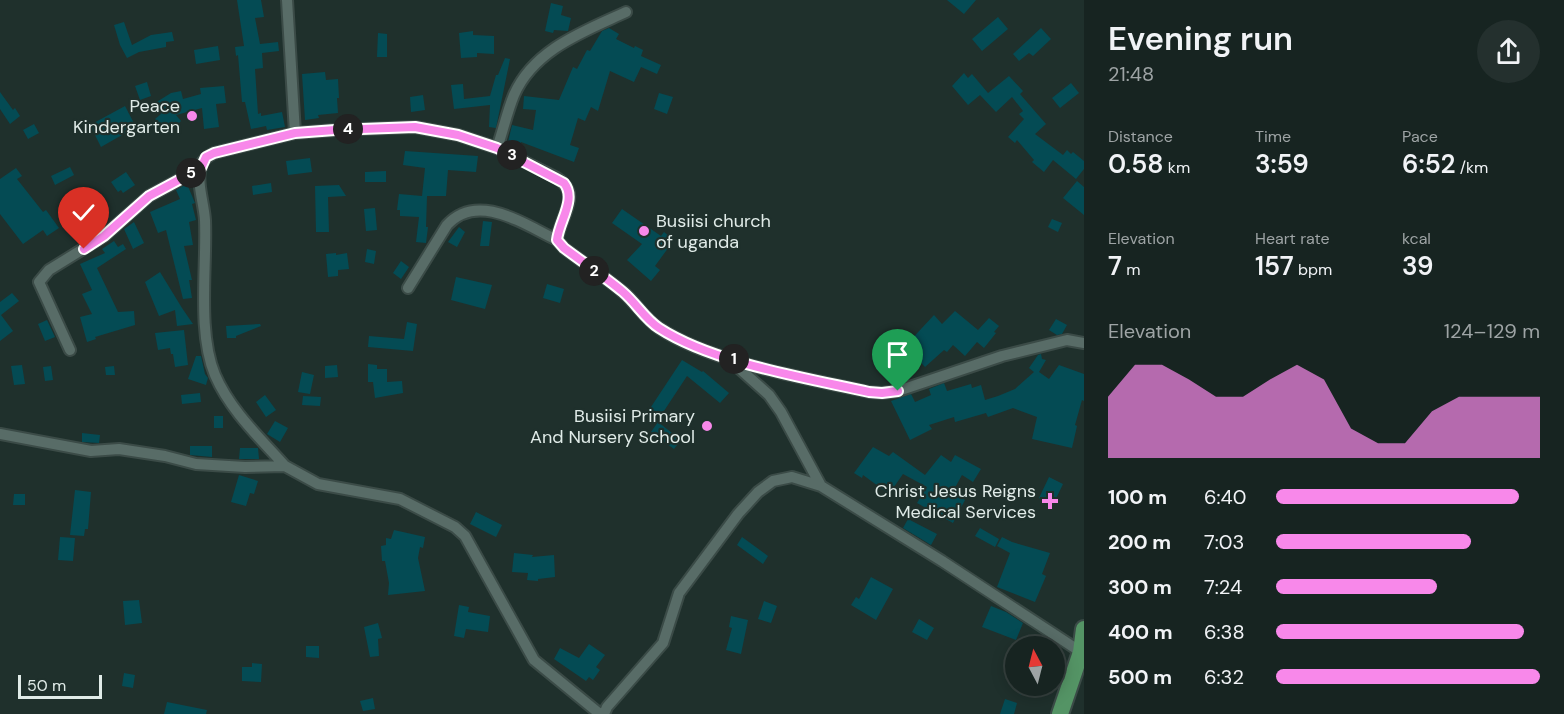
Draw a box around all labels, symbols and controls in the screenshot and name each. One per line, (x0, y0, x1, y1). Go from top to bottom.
text: Evening run (1108, 17, 1293, 60)
button: share (1477, 20, 1540, 83)
text: 21:48 (1108, 61, 1154, 87)
place label: Peace Kindergarten (73, 94, 180, 139)
marker: Peace Kindergarten (185, 109, 199, 123)
pin: 4 (333, 114, 363, 144)
text: 4 (343, 118, 353, 139)
text: Distance (1108, 126, 1173, 147)
text: Time (1255, 126, 1291, 147)
text: Pace (1402, 126, 1438, 147)
pin: 3 (497, 140, 527, 170)
text: 3 (507, 144, 517, 165)
text: 0.58 (1108, 147, 1164, 181)
text: 3:59 (1255, 147, 1309, 181)
text: 6:52 (1402, 147, 1455, 181)
text: km (1164, 157, 1190, 178)
text: /km (1455, 157, 1488, 178)
pin: 5 (176, 158, 206, 188)
text: 5 (186, 162, 196, 183)
pin (58, 187, 109, 249)
icon: check (67, 196, 100, 229)
place label: Busiisi church of uganda (656, 209, 771, 254)
marker: Busiisi church of uganda (637, 224, 651, 238)
text: Elevation (1108, 228, 1175, 249)
text: Heart rate (1255, 228, 1330, 249)
text: kcal (1402, 228, 1431, 249)
text: 7 (1108, 249, 1122, 283)
text: 157 (1255, 249, 1294, 283)
text: 39 (1402, 249, 1433, 283)
pin: 2 (579, 256, 609, 286)
text: m (1122, 259, 1140, 280)
text: bpm (1294, 259, 1332, 280)
text: 2 (589, 260, 599, 281)
text: Elevation (1108, 318, 1191, 344)
text: 124–129 m (1444, 318, 1540, 344)
pin (872, 329, 923, 391)
icon: arrive (881, 338, 914, 371)
pin: 1 (719, 344, 749, 374)
text: 1 (731, 348, 737, 369)
place label: Busiisi Primary And Nursery School (530, 404, 695, 449)
marker: Busiisi Primary And Nursery School (700, 419, 714, 433)
place label: Christ Jesus Reigns Medical Services (875, 479, 1036, 524)
text: 100 m (1108, 484, 1167, 510)
text: 6:40 (1204, 484, 1246, 510)
marker: Christ Jesus Reigns Medical Services (1041, 492, 1059, 510)
text: 200 m (1108, 529, 1171, 555)
text: 7:03 (1204, 529, 1244, 555)
text: 300 m (1108, 574, 1172, 600)
text: 7:24 (1204, 574, 1242, 600)
text: 400 m (1108, 619, 1173, 645)
text: 6:38 (1204, 619, 1245, 645)
north arrow (1005, 636, 1065, 696)
map controls (1005, 636, 1065, 696)
text: 500 m (1108, 664, 1172, 690)
text: 6:32 (1204, 664, 1244, 690)
scale bar (18, 672, 102, 700)
text: 50 m (27, 675, 66, 696)

